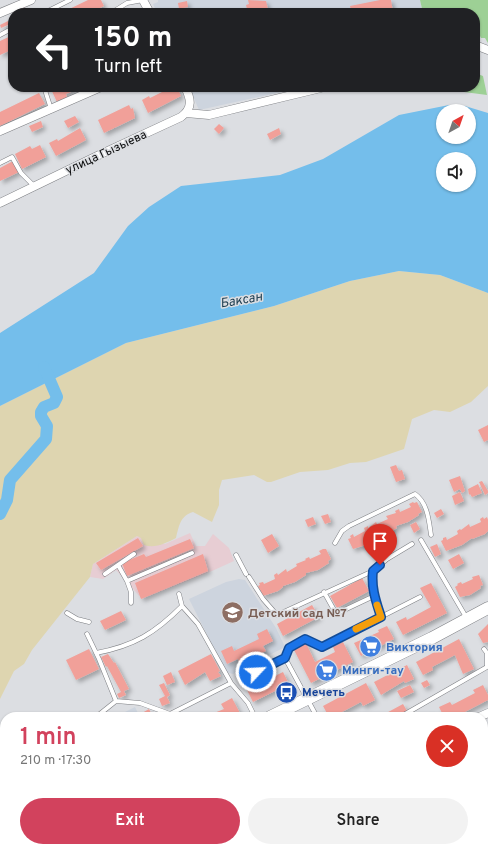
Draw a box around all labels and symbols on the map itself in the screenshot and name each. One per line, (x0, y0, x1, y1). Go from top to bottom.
north arrow (436, 104, 476, 144)
street label: улица Гызыева (63, 127, 150, 179)
water label: Баксан (219, 289, 264, 313)
pin (363, 524, 397, 565)
school or university icon: Детский сад №7 (219, 600, 245, 626)
place label: Детский сад №7 (248, 606, 347, 622)
supermarket icon: Виктория (358, 634, 384, 660)
place label: Виктория (386, 640, 443, 656)
position arrow (235, 651, 277, 693)
supermarket icon: Минги-тау (314, 657, 340, 683)
place label: Минги-тау (342, 663, 404, 679)
bus stop icon: Мечеть (273, 679, 299, 705)
place label: Мечеть (302, 685, 345, 701)

